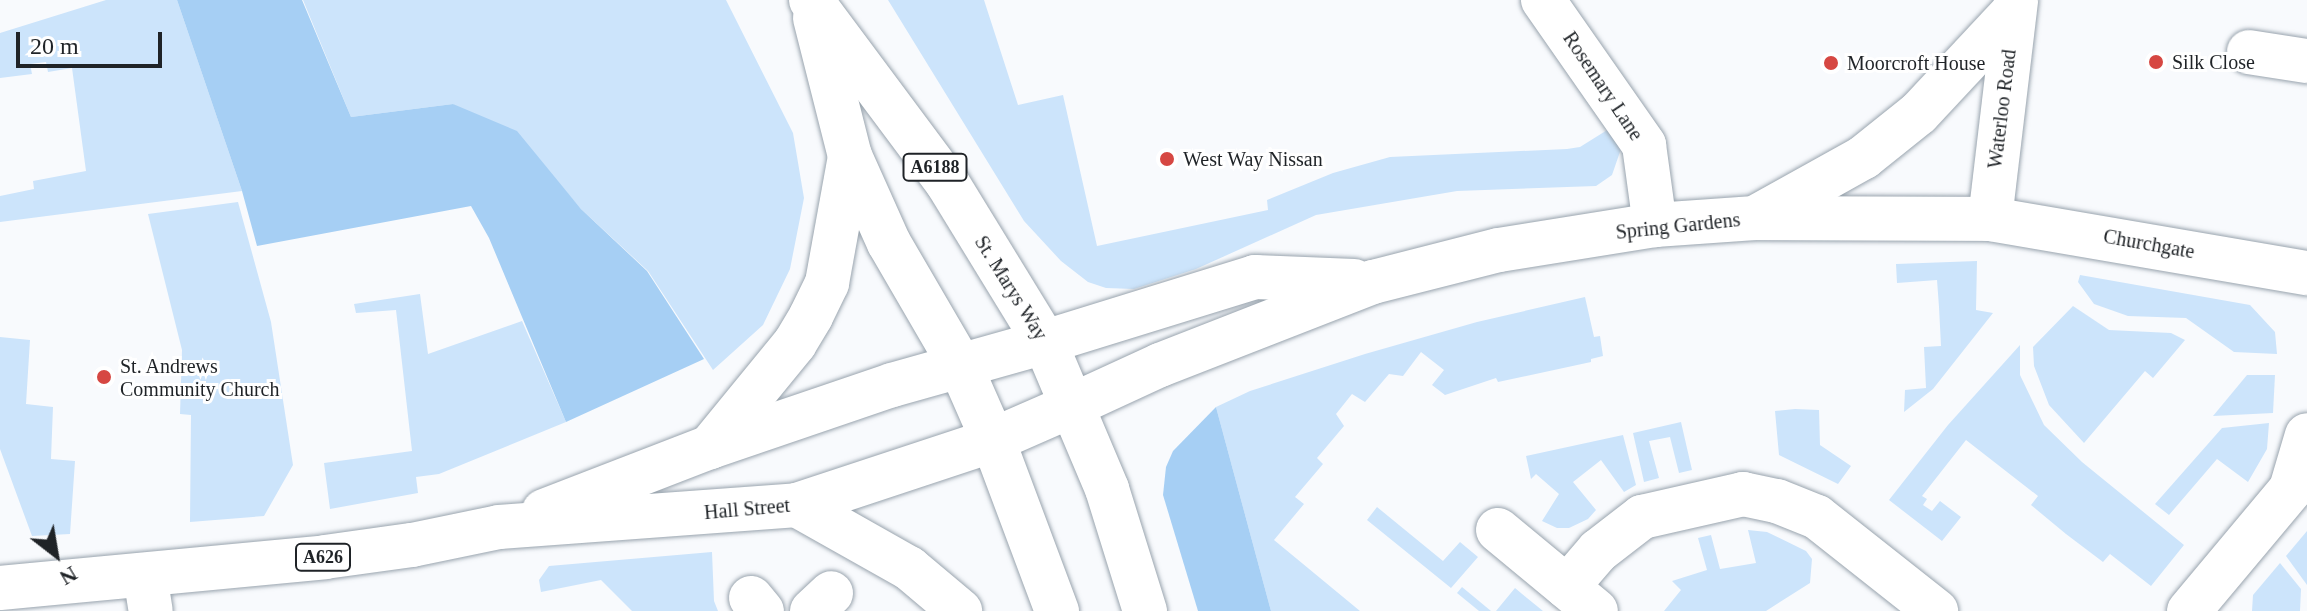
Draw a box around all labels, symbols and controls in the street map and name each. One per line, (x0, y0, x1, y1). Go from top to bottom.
scale bar (20, 16, 166, 66)
street label: Rosemary Lane (1558, 27, 1648, 145)
text: 20 m (30, 33, 79, 59)
street label: Waterloo Road (1983, 48, 2021, 170)
place label: Silk Close (2172, 50, 2255, 74)
place label: Moorcroft House (1847, 51, 1985, 75)
marker: Silk Close (2147, 53, 2165, 71)
marker: Moorcroft House (1822, 54, 1840, 72)
place label: West Way Nissan (1183, 147, 1323, 171)
marker: West Way Nissan (1158, 150, 1176, 168)
road number: A6188 (901, 153, 969, 181)
street label: Spring Gardens (1615, 208, 1741, 244)
street label: Churchgate (2102, 224, 2196, 264)
street label: St. Marys Way (969, 231, 1053, 345)
place label: St. Andrews Community Church (120, 354, 279, 401)
marker: St. Andrews Community Church (95, 368, 113, 386)
street label: Hall Street (703, 493, 791, 525)
north arrow (16, 515, 96, 595)
road number: A626 (295, 543, 351, 571)
text: N (55, 561, 82, 591)

